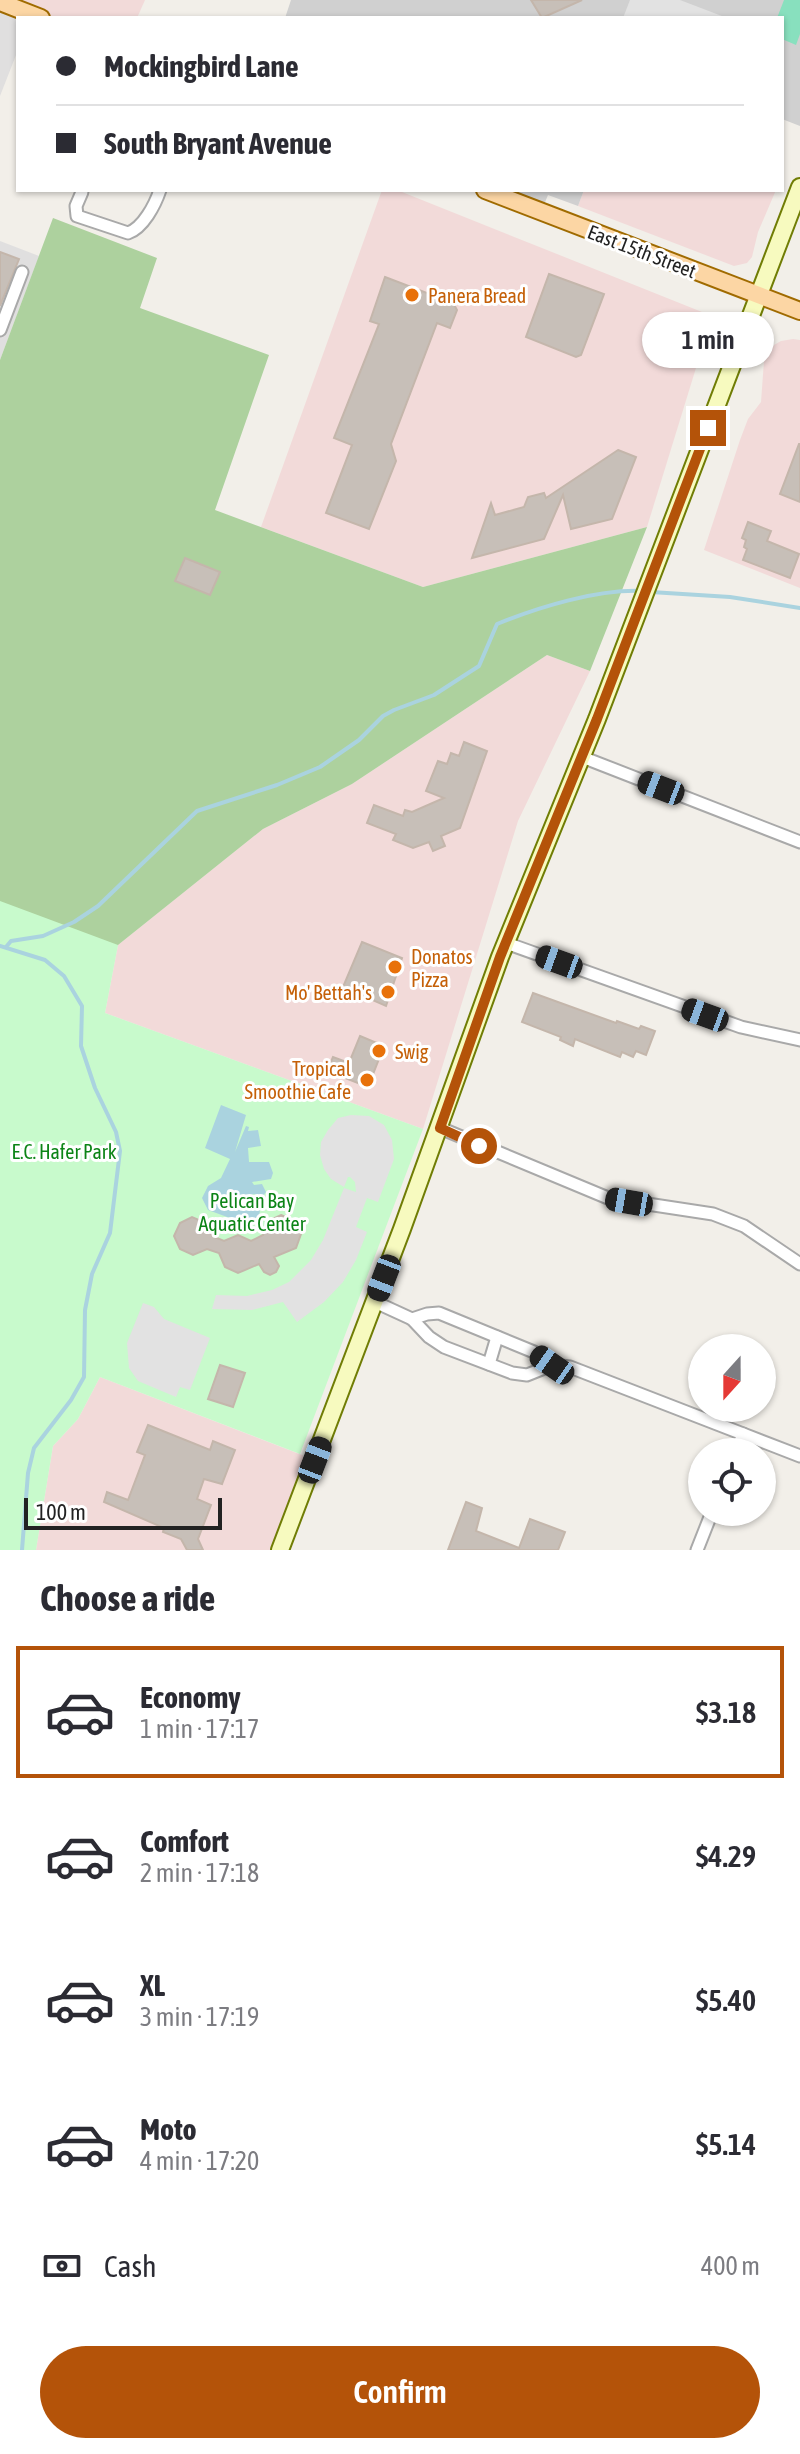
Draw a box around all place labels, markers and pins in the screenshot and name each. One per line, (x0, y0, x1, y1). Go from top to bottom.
place label: Panera Bread (428, 284, 526, 307)
marker: Panera Bread (403, 286, 421, 304)
place label: Donatos Pizza (411, 945, 473, 991)
marker: Donatos Pizza (386, 958, 404, 976)
place label: Mo' Bettah's (285, 981, 372, 1004)
marker: Mo' Bettah's (379, 983, 397, 1001)
place label: Swig (395, 1040, 429, 1063)
marker: Swig (370, 1042, 388, 1060)
place label: Tropical Smoothie Cafe (245, 1057, 352, 1103)
marker: Tropical Smoothie Cafe (358, 1071, 376, 1089)

